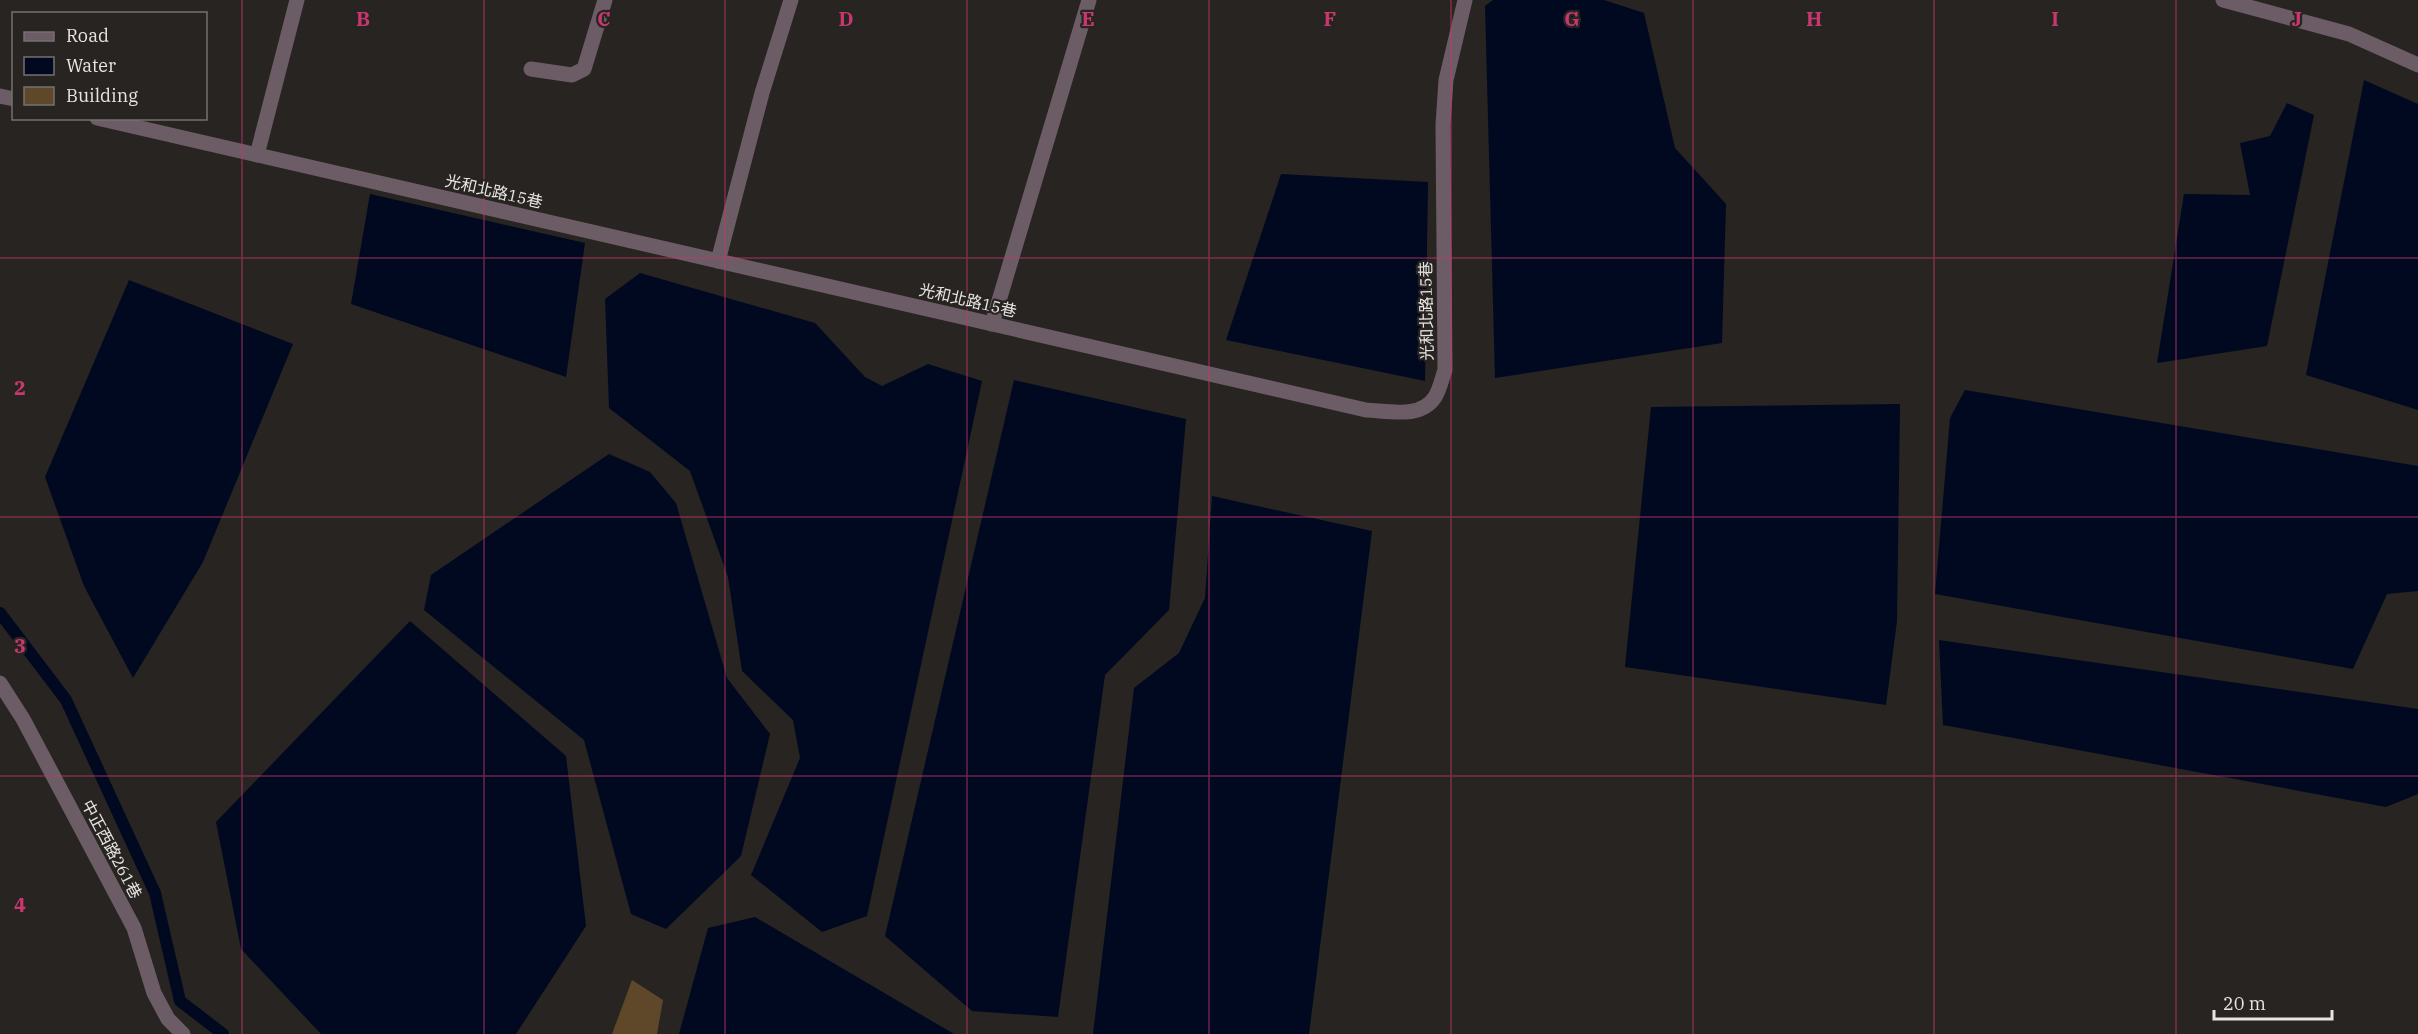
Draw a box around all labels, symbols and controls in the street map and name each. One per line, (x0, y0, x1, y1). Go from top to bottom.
text: B (356, 5, 370, 32)
text: C (597, 5, 611, 32)
text: D (838, 5, 854, 32)
text: E (1081, 5, 1095, 32)
text: F (1324, 5, 1336, 32)
text: G (1564, 5, 1580, 32)
text: H (1806, 5, 1822, 32)
text: I (2051, 5, 2059, 32)
text: J (2292, 5, 2302, 32)
legend (12, 12, 207, 120)
text: Road (66, 24, 109, 47)
text: Water (66, 54, 116, 77)
text: Building (66, 84, 138, 107)
street label: 光和北路15巷 (443, 170, 545, 212)
street label: 光和北路15巷 (1415, 261, 1437, 361)
street label: 光和北路15巷 (917, 279, 1019, 321)
text: 2 (14, 374, 26, 401)
text: 3 (14, 632, 26, 659)
street label: 中正西路261巷 (78, 796, 146, 902)
text: 4 (14, 891, 26, 918)
scale bar (2214, 983, 2332, 1021)
text: 20 m (2223, 992, 2266, 1015)

